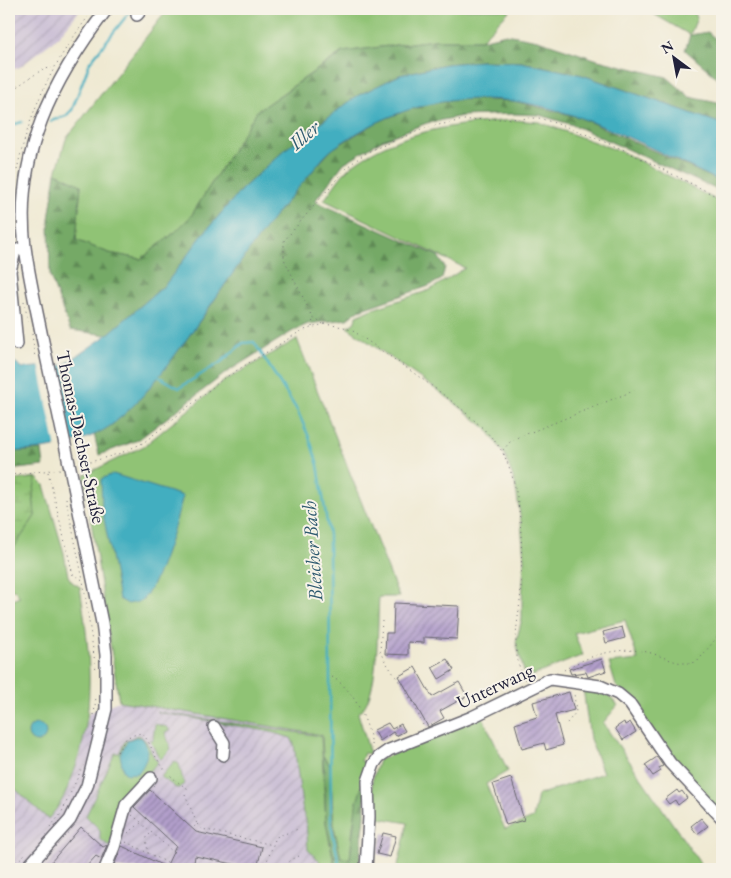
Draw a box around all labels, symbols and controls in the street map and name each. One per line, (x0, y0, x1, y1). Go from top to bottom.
north arrow (648, 32, 698, 82)
text: N (658, 36, 677, 58)
water label: Iller (282, 114, 326, 156)
street label: Thomas-Dachser-Straße (50, 348, 112, 526)
water label: Bleicher Bach (296, 500, 329, 603)
street label: Unterwang (452, 657, 538, 715)

